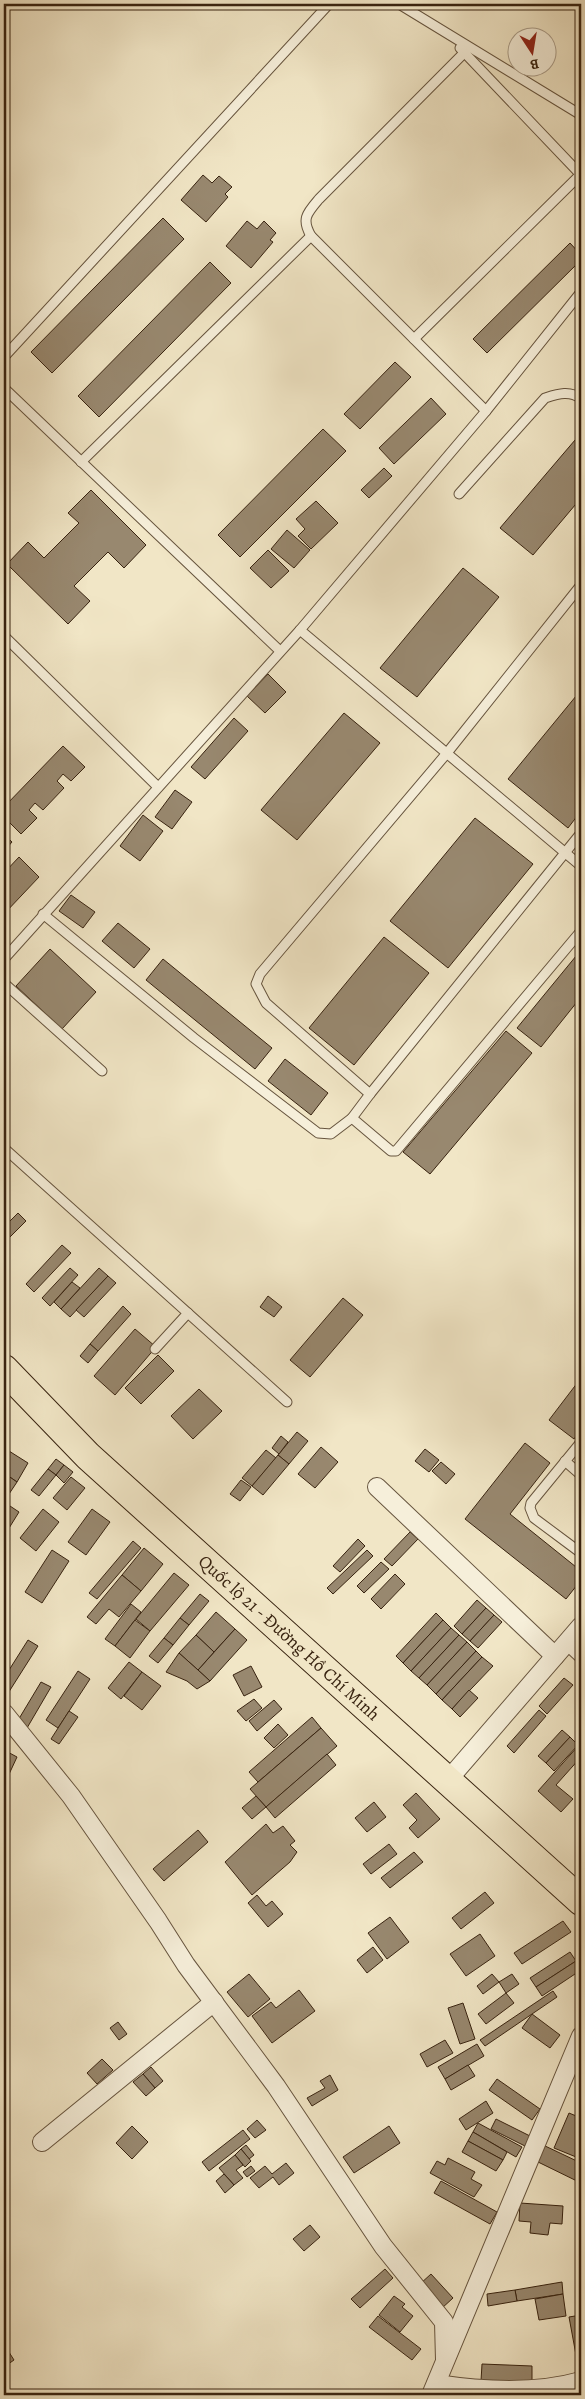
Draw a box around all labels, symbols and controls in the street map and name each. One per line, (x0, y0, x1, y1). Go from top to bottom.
north arrow (508, 28, 558, 78)
text: B (528, 54, 541, 74)
street label: Quốc lộ 21 - Đường Hồ Chí Minh (193, 1549, 386, 1726)

